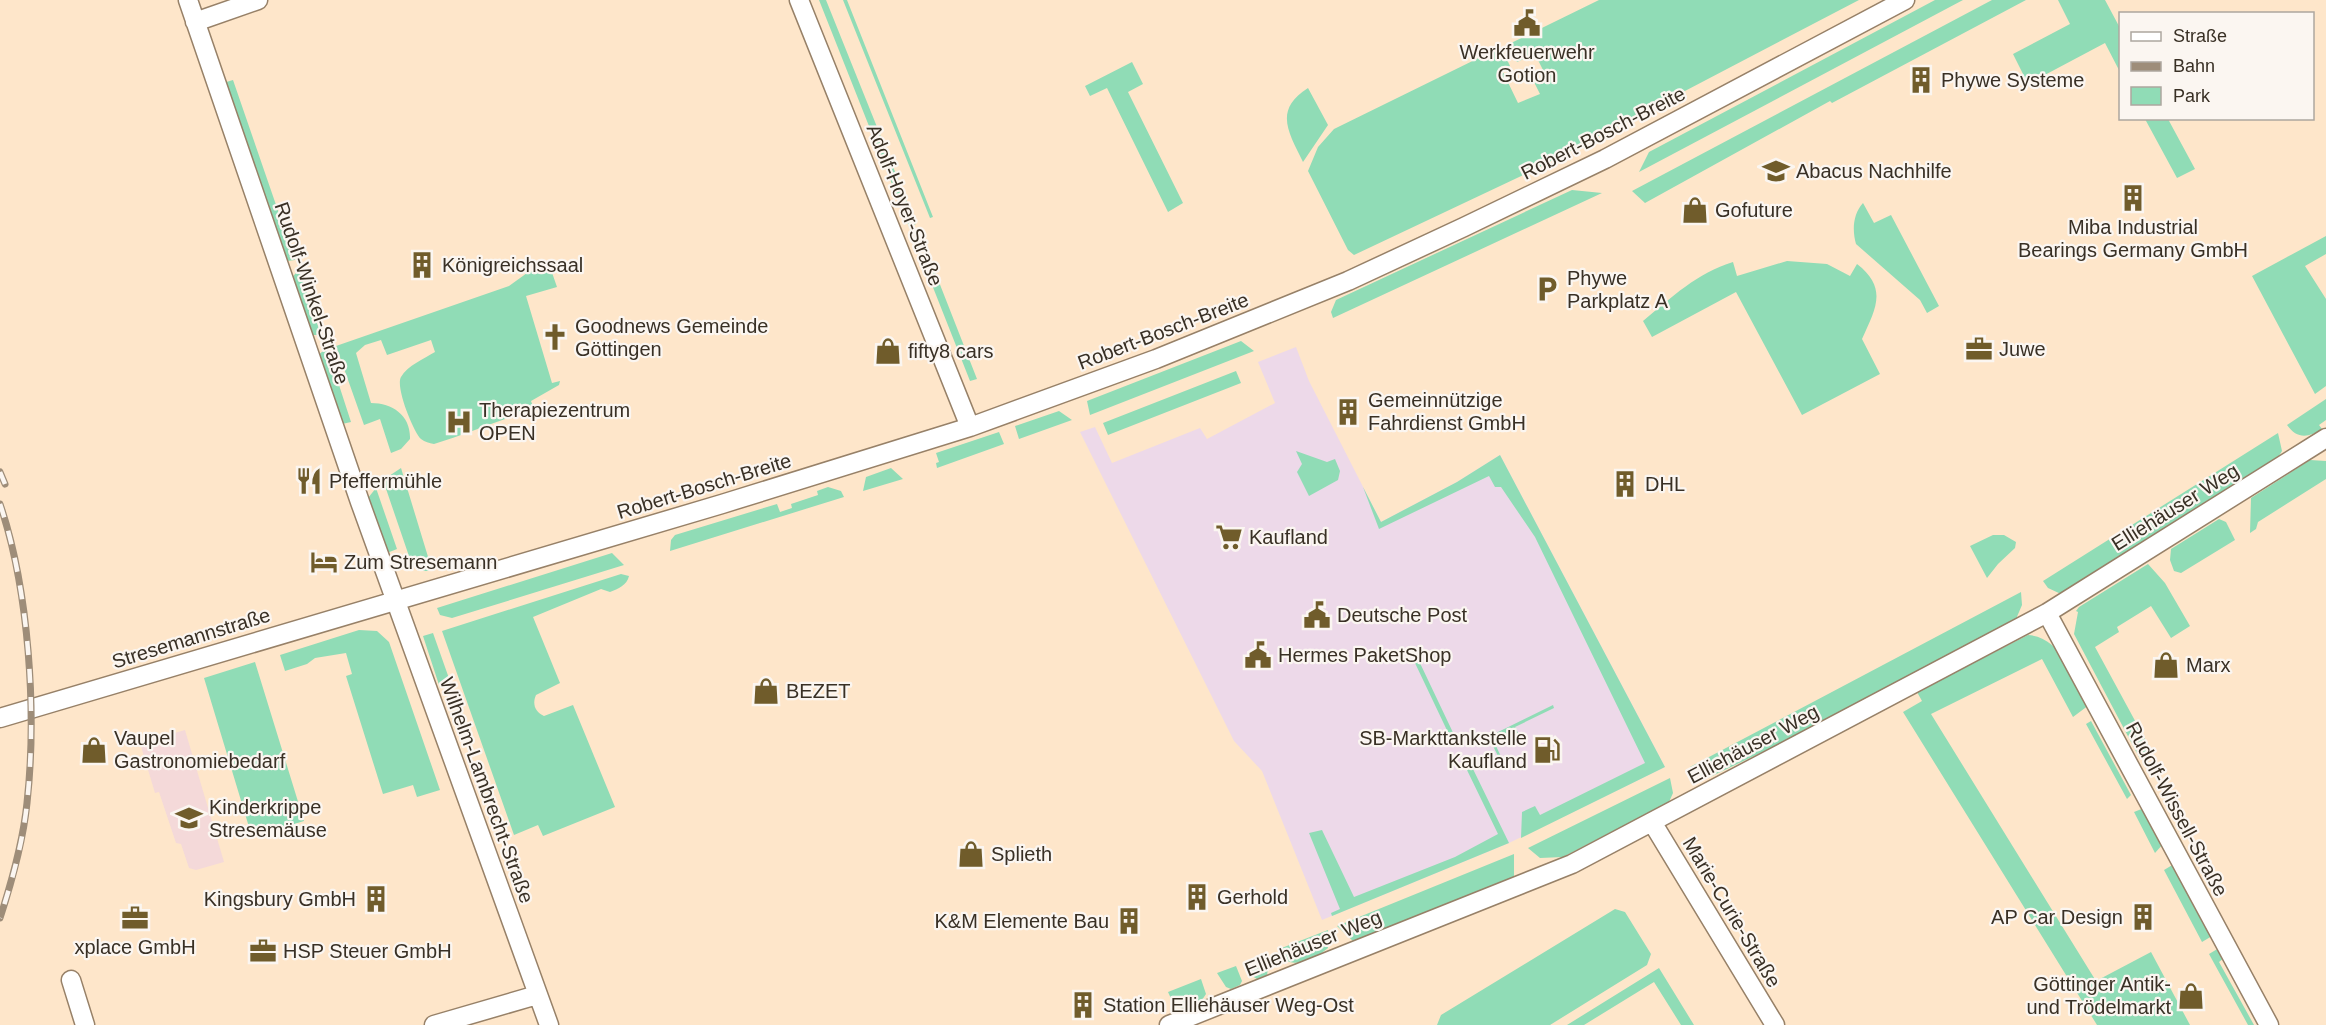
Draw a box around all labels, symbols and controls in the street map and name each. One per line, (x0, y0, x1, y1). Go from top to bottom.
public building icon: Werkfeuerwehr Gotion (1512, 8, 1542, 38)
legend (2119, 12, 2314, 120)
text: Straße (2173, 26, 2227, 46)
place label: Werkfeuerwehr Gotion (1459, 41, 1595, 86)
text: Bahn (2173, 56, 2215, 76)
building icon: Phywe Systeme (1906, 65, 1936, 95)
place label: Phywe Systeme (1941, 69, 2084, 91)
street label: Robert-Bosch-Breite (1517, 82, 1689, 184)
text: Park (2173, 86, 2211, 106)
street label: Adolf-Hoyer-Straße (863, 121, 947, 289)
school or university icon: Abacus Nachhilfe (1761, 156, 1791, 186)
place label: Abacus Nachhilfe (1796, 160, 1952, 182)
building icon: Miba Industrial Bearings Germany GmbH (2118, 183, 2148, 213)
shop icon: Gofuture (1680, 195, 1710, 225)
street label: Rudolf-Winkel-Straße (270, 199, 354, 387)
place label: Gofuture (1715, 199, 1793, 221)
place label: Miba Industrial Bearings Germany GmbH (2018, 216, 2248, 261)
building icon: Königreichssaal (407, 250, 437, 280)
place label: Königreichssaal (442, 254, 583, 276)
place label: Phywe Parkplatz A (1567, 267, 1669, 312)
parking icon: Phywe Parkplatz A (1532, 274, 1562, 304)
street label: Robert-Bosch-Breite (1074, 288, 1252, 374)
place label: Goodnews Gemeinde Göttingen (575, 315, 768, 360)
church icon: Goodnews Gemeinde Göttingen (540, 322, 570, 352)
office icon: Juwe (1964, 334, 1994, 364)
shop icon: fifty8 cars (873, 336, 903, 366)
place label: Juwe (1999, 338, 2046, 360)
place label: fifty8 cars (908, 340, 994, 362)
place label: Gemeinnützige Fahrdienst GmbH (1368, 389, 1526, 434)
building icon: Gemeinnützige Fahrdienst GmbH (1333, 397, 1363, 427)
place label: Therapiezentrum OPEN (479, 399, 630, 444)
hospital icon: Therapiezentrum OPEN (444, 407, 474, 437)
street label: Robert-Bosch-Breite (614, 449, 794, 523)
street label: Elliehäuser Weg (2108, 459, 2242, 555)
restaurant icon: Pfeffermühle (294, 466, 324, 496)
building icon: DHL (1610, 469, 1640, 499)
place label: Pfeffermühle (329, 470, 442, 492)
place label: DHL (1645, 473, 1685, 495)
supermarket icon: Kaufland (1214, 522, 1244, 552)
place label: Kaufland (1249, 526, 1328, 548)
hotel icon: Zum Stresemann (309, 547, 339, 577)
place label: Zum Stresemann (344, 551, 497, 573)
public building icon: Deutsche Post (1302, 600, 1332, 630)
street label: Stresemannstraße (109, 603, 273, 673)
place label: Deutsche Post (1337, 604, 1468, 626)
public building icon: Hermes PaketShop (1243, 640, 1273, 670)
place label: Hermes PaketShop (1278, 644, 1451, 666)
shop icon: Marx (2151, 650, 2181, 680)
place label: Marx (2186, 654, 2230, 676)
street label: Wilhelm-Lambrecht-Straße (436, 674, 538, 906)
shop icon: BEZET (751, 676, 781, 706)
place label: BEZET (786, 680, 850, 702)
street label: Elliehäuser Weg (1684, 700, 1822, 788)
street label: Rudolf-Wissell-Straße (2122, 718, 2232, 900)
place label: Vaupel Gastronomiebedarf (114, 727, 286, 772)
place label: SB-Markttankstelle Kaufland (1359, 727, 1527, 772)
shop icon: Vaupel Gastronomiebedarf (79, 735, 109, 765)
fuel station icon: SB-Markttankstelle Kaufland (1532, 735, 1562, 765)
place label: Kinderkrippe Stresemäuse (209, 796, 327, 841)
school or university icon: Kinderkrippe Stresemäuse (174, 803, 204, 833)
street label: Marie-Curie-Straße (1678, 833, 1786, 991)
shop icon: Splieth (956, 839, 986, 869)
place label: Splieth (991, 843, 1052, 865)
building icon: Gerhold (1182, 882, 1212, 912)
building icon: Kingsbury GmbH (361, 884, 391, 914)
place label: Gerhold (1217, 886, 1288, 908)
place label: Kingsbury GmbH (204, 888, 356, 910)
building icon: AP Car Design (2128, 902, 2158, 932)
office icon: xplace GmbH (120, 903, 150, 933)
building icon: K&M Elemente Bau (1114, 906, 1144, 936)
street label: Elliehäuser Weg (1242, 906, 1384, 980)
place label: AP Car Design (1991, 906, 2123, 928)
place label: K&M Elemente Bau (934, 910, 1109, 932)
place label: xplace GmbH (74, 936, 196, 958)
office icon: HSP Steuer GmbH (248, 936, 278, 966)
place label: HSP Steuer GmbH (283, 940, 452, 962)
place label: Göttinger Antik- und Trödelmarkt (2026, 973, 2171, 1018)
shop icon: Göttinger Antik- und Trödelmarkt (2176, 981, 2206, 1011)
building icon: Station Elliehäuser Weg-Ost (1068, 990, 1098, 1020)
place label: Station Elliehäuser Weg-Ost (1103, 994, 1354, 1016)

